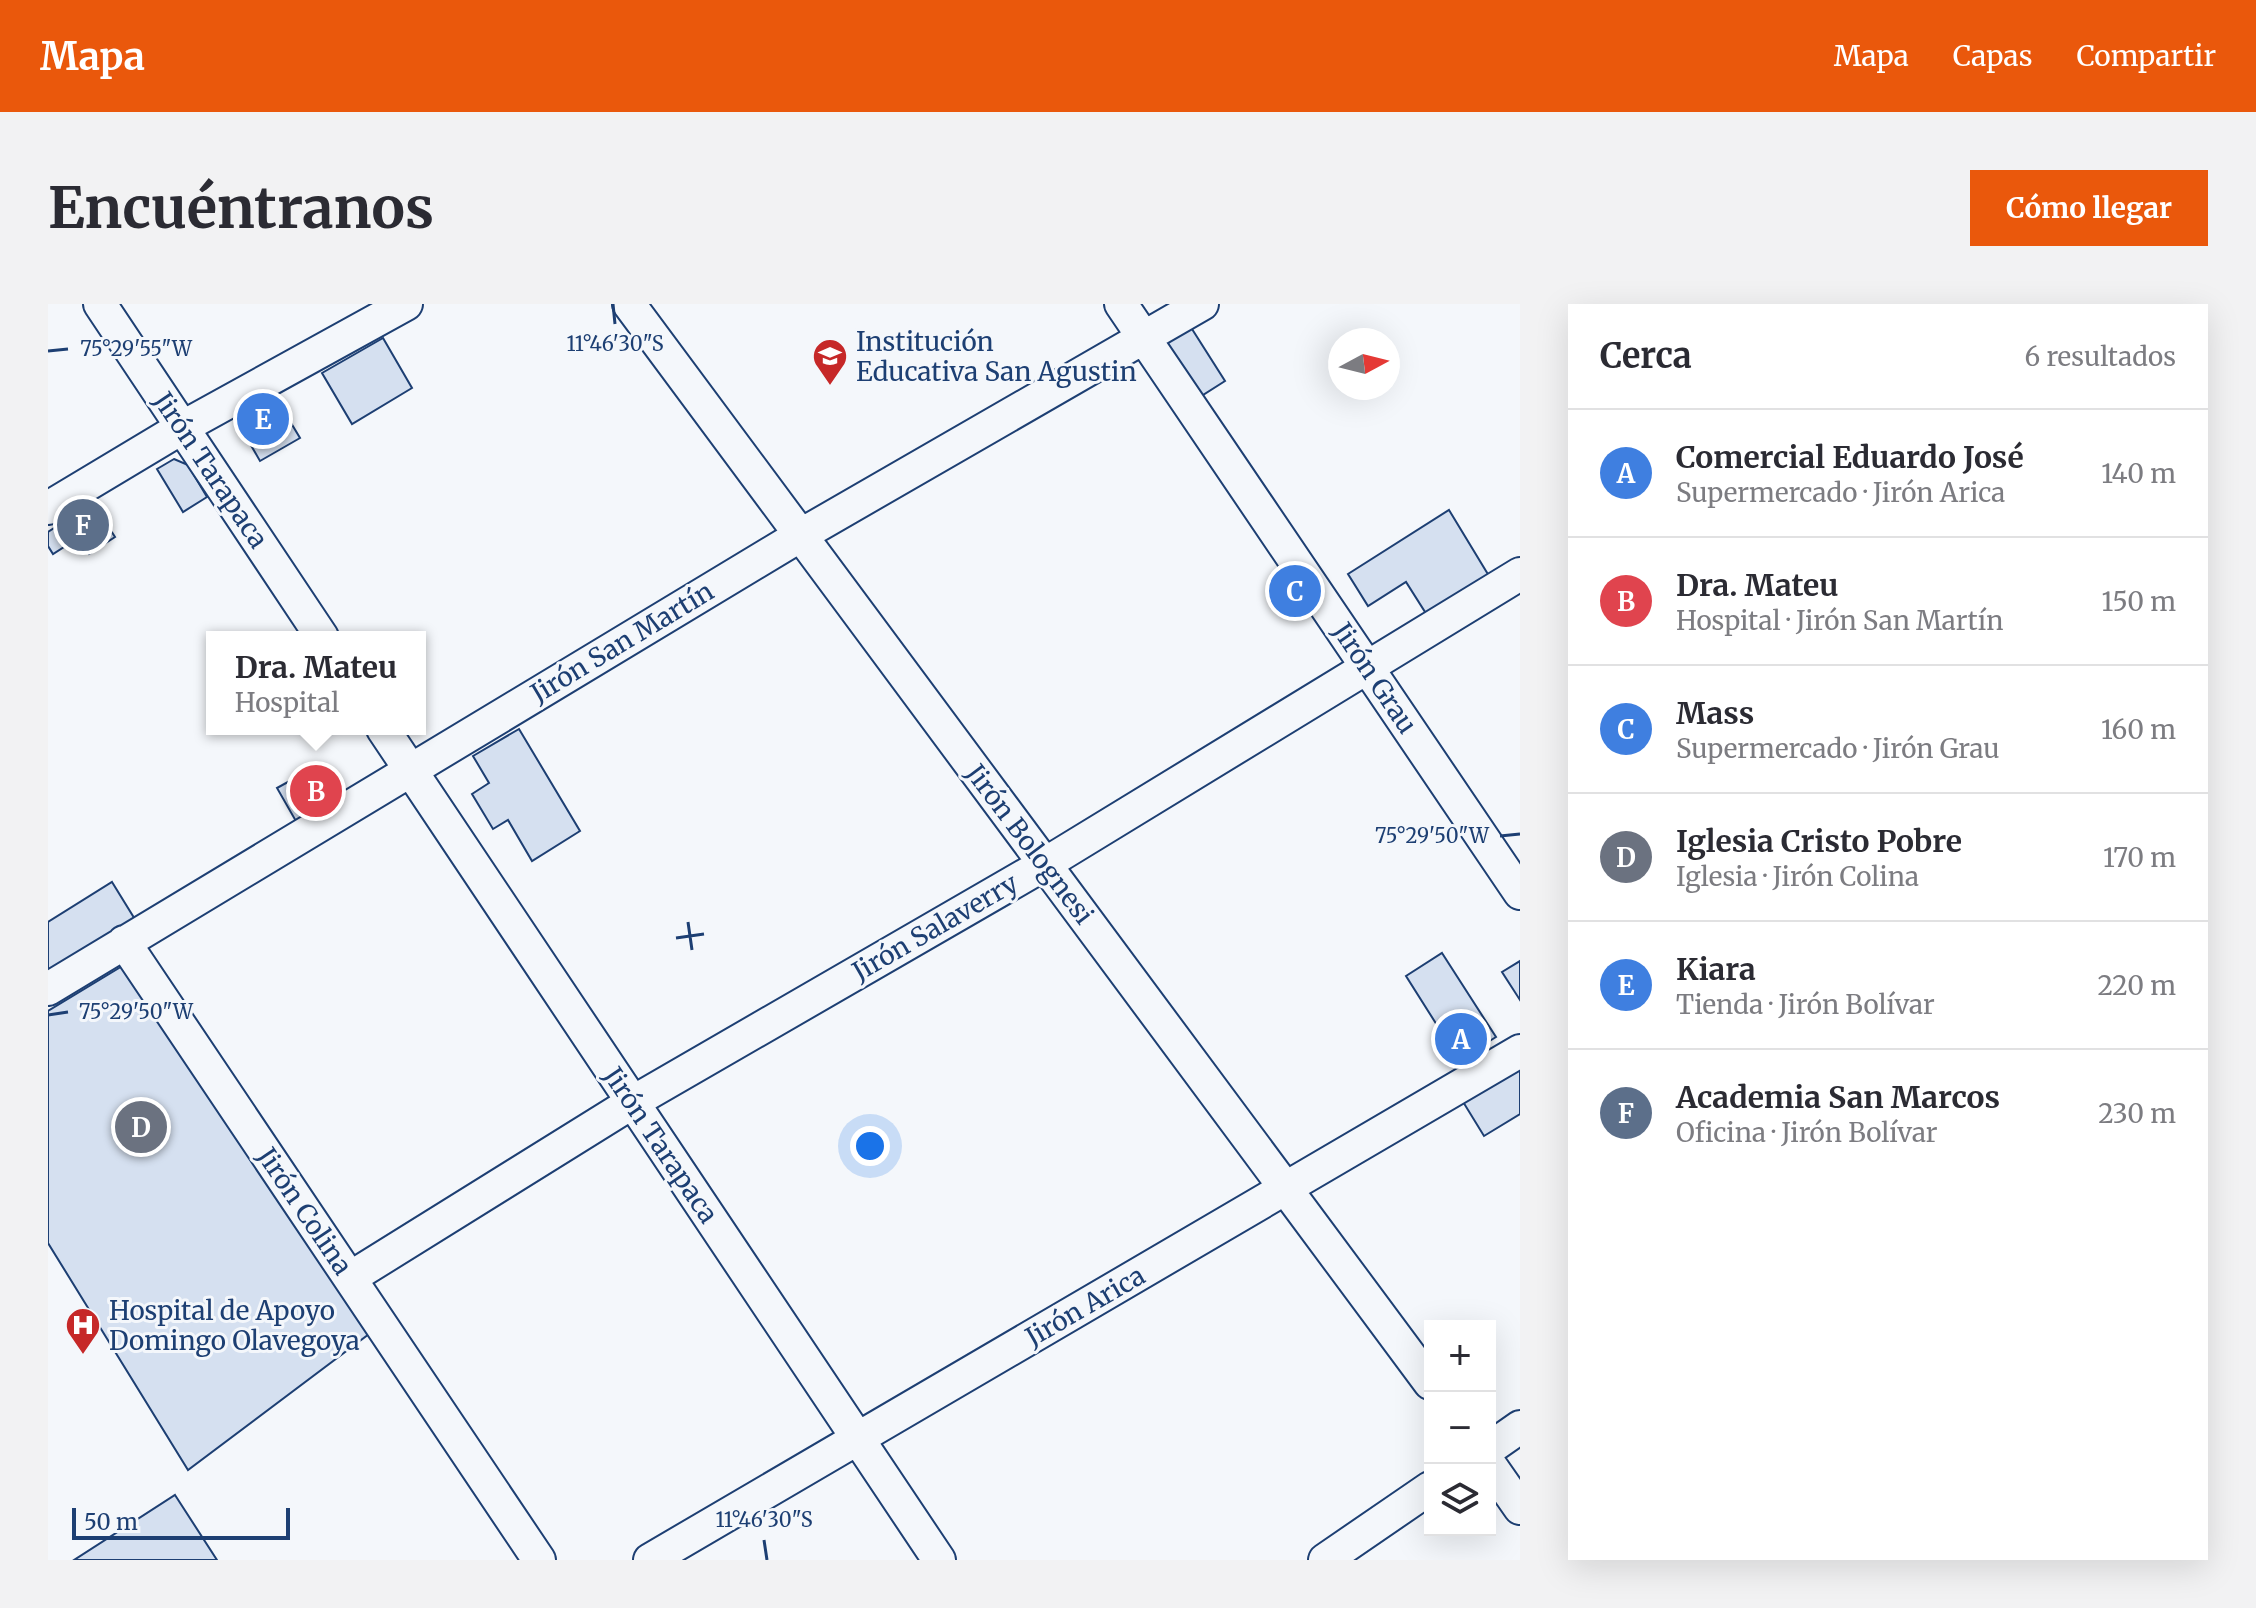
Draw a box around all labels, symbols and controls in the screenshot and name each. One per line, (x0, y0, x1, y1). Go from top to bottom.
text: Mapa (40, 33, 145, 80)
text: Mapa (1834, 38, 1909, 74)
text: Capas (1953, 38, 2032, 74)
text: Compartir (2076, 38, 2216, 74)
button: Cómo llegar (1970, 170, 2208, 246)
text: Encuéntranos (48, 173, 434, 243)
place label: Institución Educativa San Agustin (856, 325, 1137, 388)
north arrow (1328, 328, 1400, 400)
text: 11°46'30"S (566, 331, 664, 356)
text: Cerca (1600, 335, 1692, 377)
text: 75°29'55"W (80, 336, 193, 361)
school or university icon: Institución Educativa San Agustin (811, 337, 849, 387)
text: 6 resultados (2025, 340, 2176, 373)
street label: Jirón Tarapaca (146, 385, 275, 554)
pin: E (237, 389, 289, 449)
text: Comercial Eduardo José (1676, 438, 2024, 476)
text: A (1617, 457, 1635, 490)
text: 140 m (2101, 457, 2176, 490)
text: Supermercado · Jirón Arica (1676, 476, 2005, 509)
pin: F (57, 495, 109, 555)
pin: C (1269, 561, 1321, 621)
text: Dra. Mateu (1676, 566, 1838, 604)
street label: Jirón San Martín (524, 574, 719, 710)
text: B (1617, 585, 1635, 618)
text: 150 m (2102, 585, 2176, 618)
text: Hospital · Jirón San Martín (1676, 604, 2004, 637)
street label: Jirón Grau (1325, 615, 1424, 740)
popup (206, 631, 426, 735)
text: Dra. Mateu (235, 648, 397, 686)
text: Hospital (235, 686, 339, 719)
text: Mass (1676, 694, 1754, 732)
text: C (1617, 713, 1635, 746)
text: 160 m (2101, 713, 2176, 746)
text: Supermercado · Jirón Grau (1676, 732, 2000, 765)
street label: Jirón Bolognesi (959, 757, 1101, 930)
pin: B (290, 761, 342, 821)
text: Iglesia Cristo Pobre (1676, 822, 1962, 860)
text: 75°29'50"W (1375, 823, 1490, 848)
text: D (1616, 841, 1636, 874)
text: 170 m (2103, 841, 2176, 874)
text: Iglesia · Jirón Colina (1676, 860, 1919, 893)
street label: Jirón Salaverry (845, 866, 1024, 988)
text: Kiara (1676, 950, 1756, 988)
text: E (1618, 969, 1634, 1002)
text: 220 m (2097, 969, 2176, 1002)
text: Tienda · Jirón Bolívar (1676, 988, 1935, 1021)
text: 75°29'50"W (79, 999, 194, 1024)
pin: A (1435, 1009, 1487, 1069)
street label: Jirón Tarapaca (596, 1060, 725, 1229)
text: Academia San Marcos (1676, 1078, 2000, 1116)
pin: D (115, 1097, 167, 1157)
text: F (1618, 1097, 1634, 1130)
text: 230 m (2098, 1097, 2176, 1130)
text: Oficina · Jirón Bolívar (1676, 1116, 1938, 1149)
your location (850, 1126, 890, 1166)
street label: Jirón Colina (250, 1140, 360, 1281)
street label: Jirón Arica (1019, 1259, 1151, 1354)
place label: Hospital de Apoyo Domingo Olavegoya (109, 1294, 360, 1357)
hospital icon: Hospital de Apoyo Domingo Olavegoya (64, 1306, 102, 1356)
map controls (1424, 1320, 1496, 1536)
button: + (1424, 1320, 1496, 1392)
button: − (1424, 1392, 1496, 1464)
button: layers (1424, 1464, 1496, 1536)
scale bar (72, 1504, 290, 1540)
text: 11°46'30"S (715, 1507, 813, 1532)
text: 50 m (84, 1508, 138, 1536)

